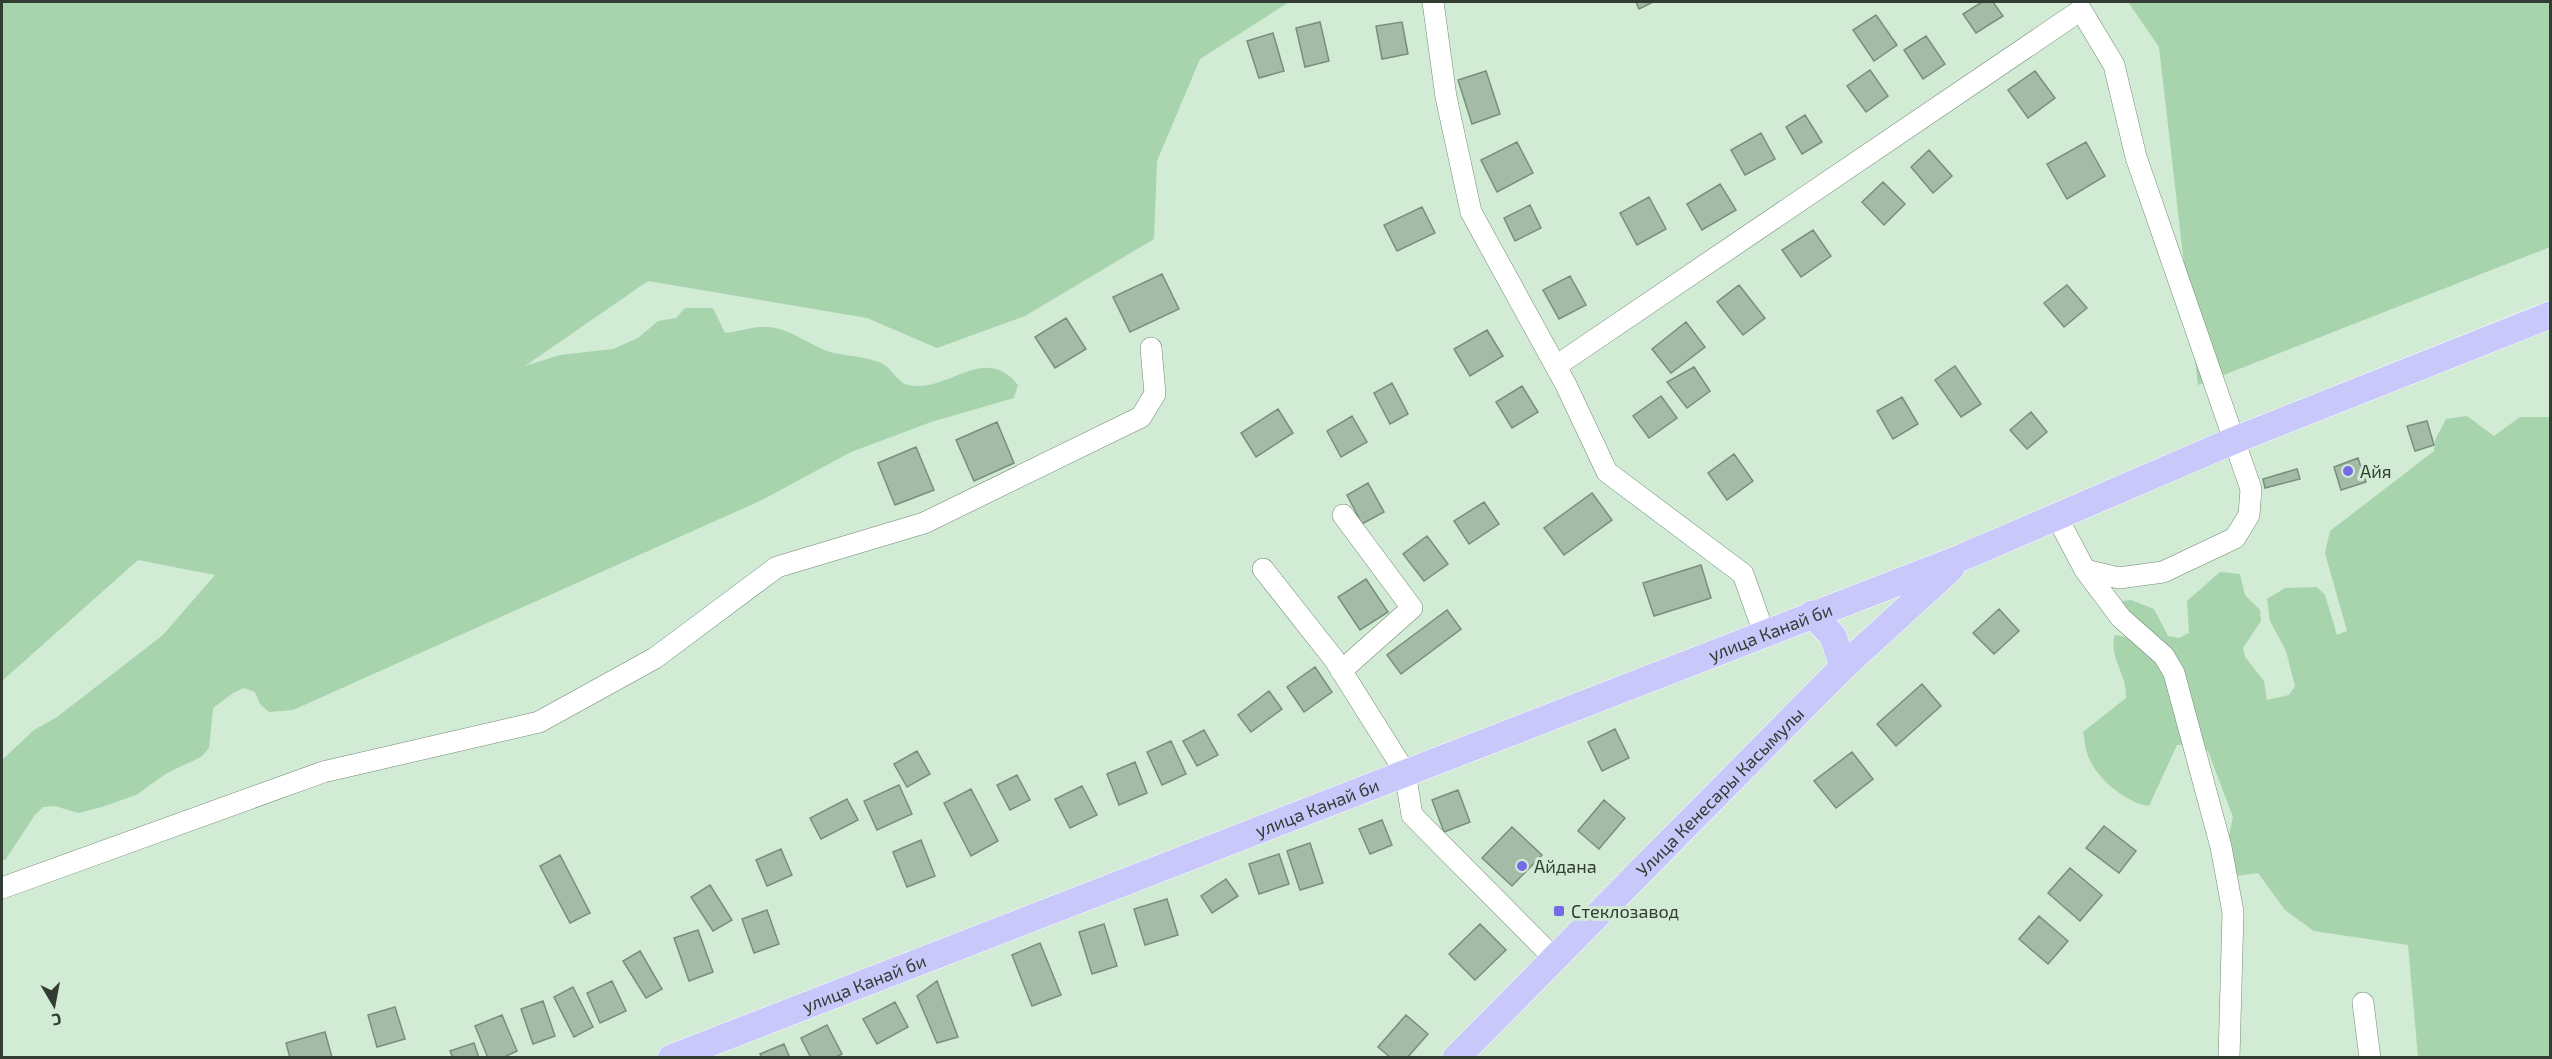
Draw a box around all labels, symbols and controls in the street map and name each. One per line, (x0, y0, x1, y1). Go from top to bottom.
place label: Айя (2360, 460, 2392, 482)
marker: Айя (2341, 464, 2355, 478)
street label: улица Канай би (1705, 598, 1835, 666)
street label: Улица Кенесары Касымулы (1631, 702, 1808, 881)
street label: улица Канай би (1252, 774, 1382, 841)
place label: Айдана (1534, 855, 1597, 877)
marker: Айдана (1515, 859, 1529, 873)
place label: Стеклозавод (1571, 900, 1679, 922)
marker: Стеклозавод (1552, 904, 1566, 918)
street label: улица Канай би (799, 949, 929, 1017)
north arrow (24, 975, 84, 1035)
text: С (50, 1010, 63, 1030)

